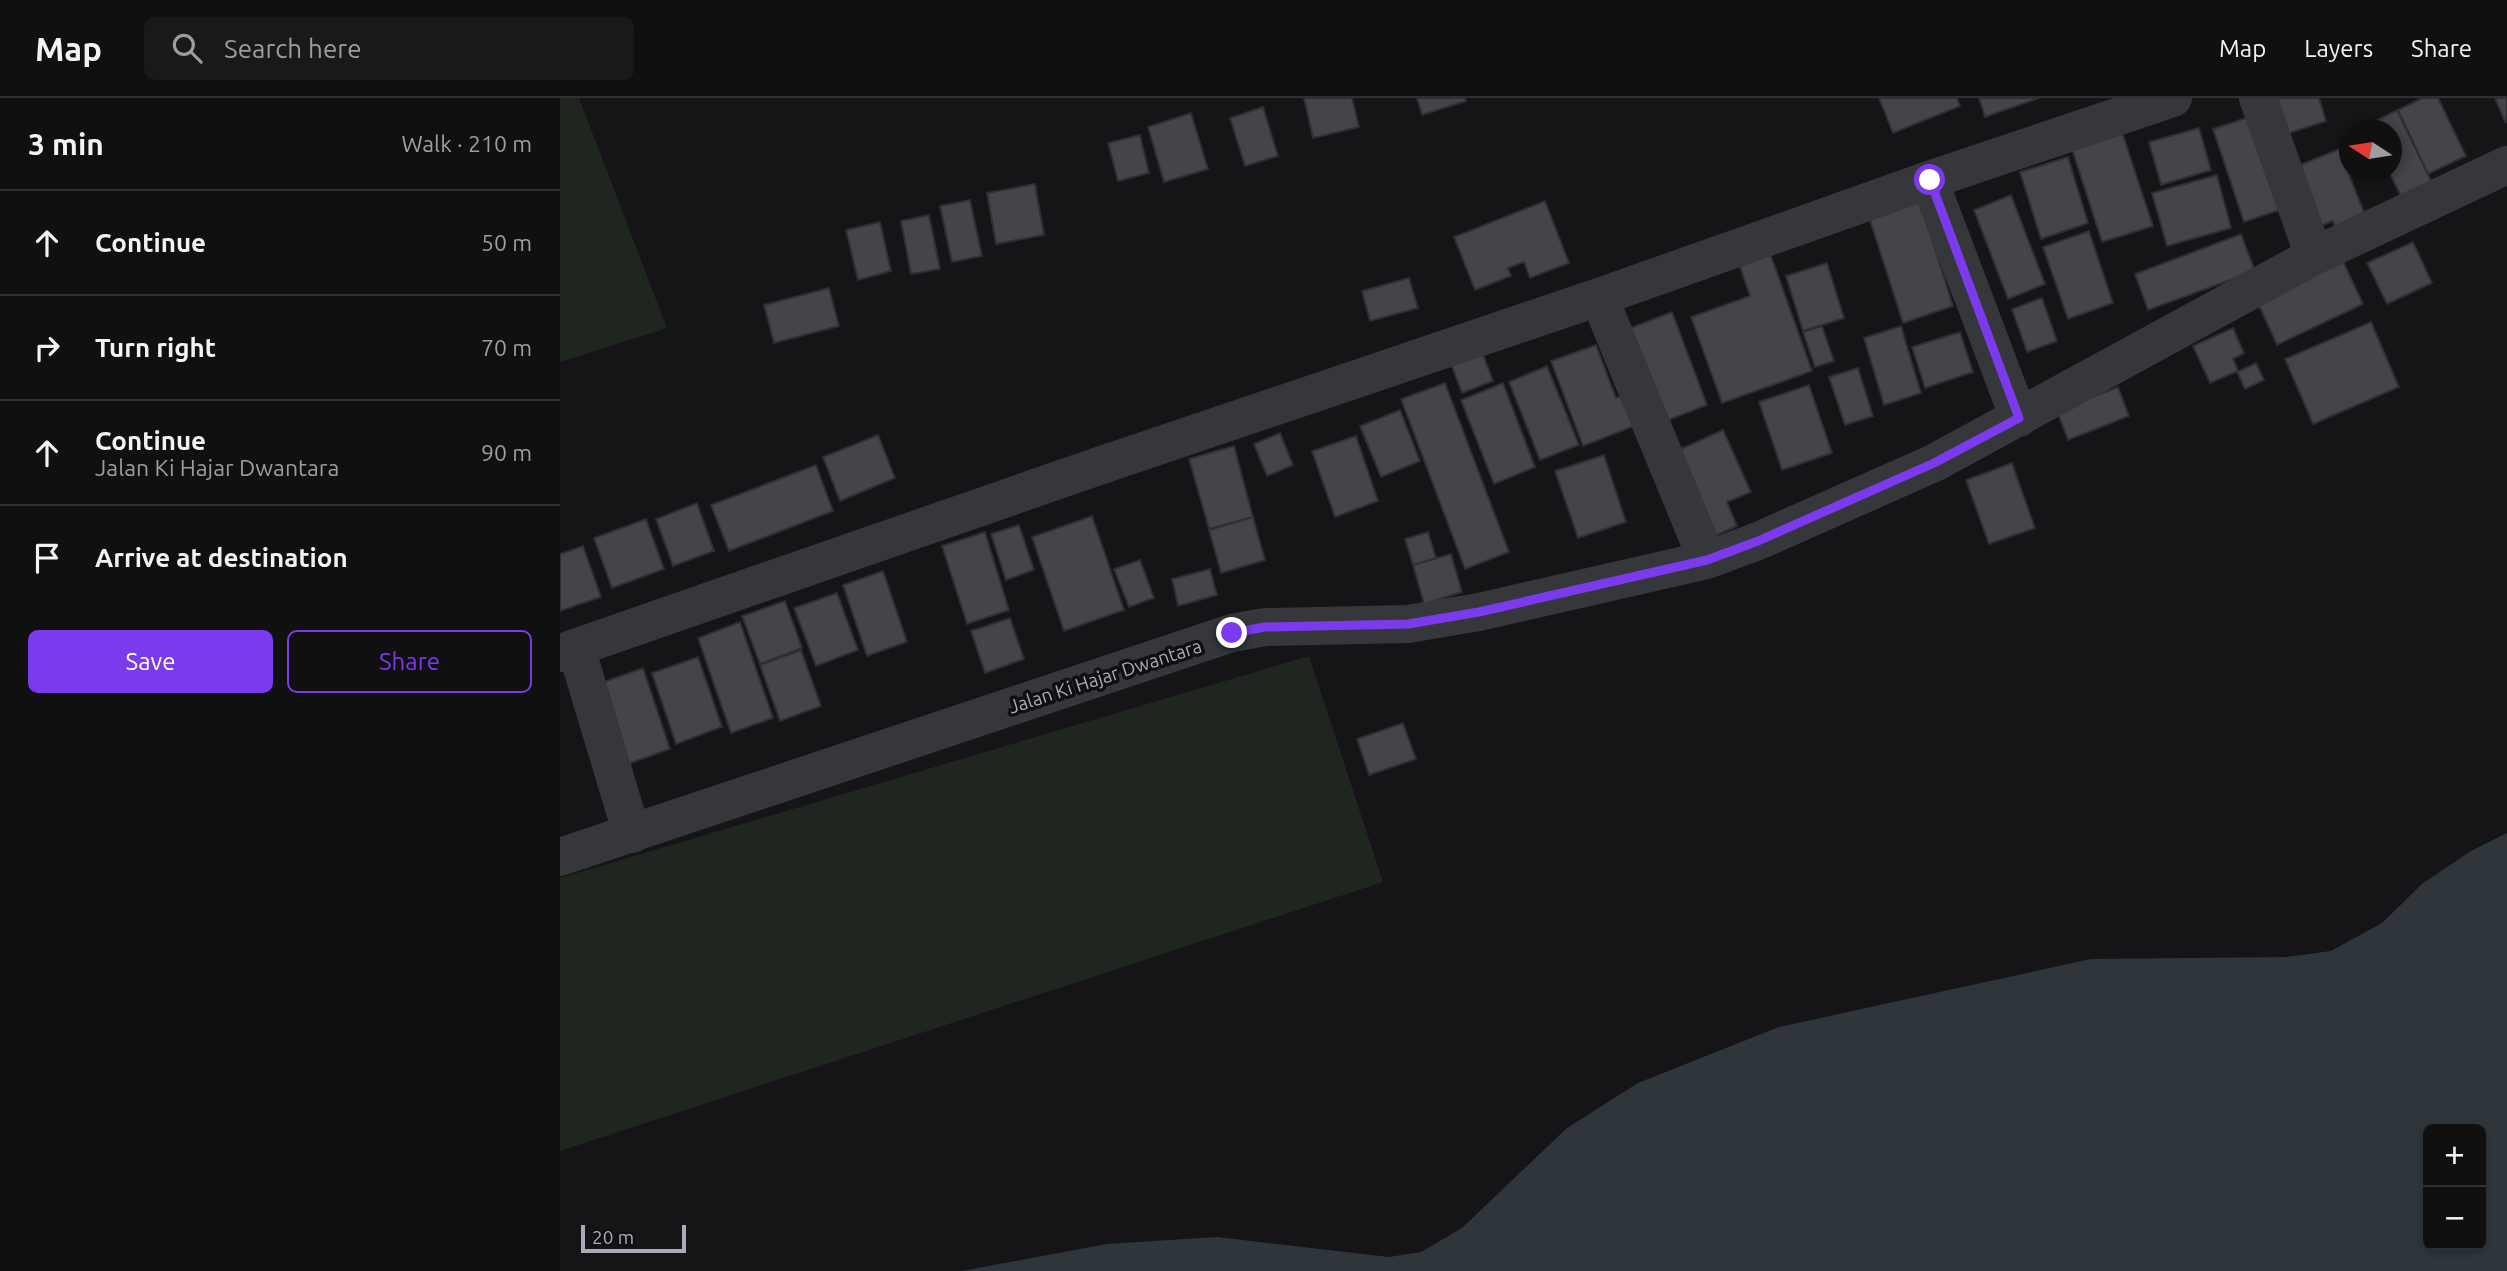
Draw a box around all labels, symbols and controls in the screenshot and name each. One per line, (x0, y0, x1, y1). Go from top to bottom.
search box (144, 17, 634, 80)
icon: search (168, 29, 206, 67)
text: Map (35, 30, 102, 67)
text: Search here (224, 34, 362, 63)
text: Map (2219, 35, 2266, 62)
text: Layers (2304, 35, 2373, 62)
text: Share (2411, 35, 2472, 62)
north arrow (2339, 119, 2402, 182)
text: 3 min (28, 127, 104, 161)
text: Walk · 210 m (401, 131, 532, 156)
route start (1914, 164, 1945, 195)
icon: ahead (28, 224, 66, 262)
text: Continue (95, 228, 206, 257)
text: 50 m (481, 230, 532, 255)
icon: right (28, 329, 66, 367)
text: Turn right (95, 333, 216, 362)
text: 70 m (481, 335, 532, 360)
text: Continue (95, 426, 206, 455)
icon: ahead (28, 434, 66, 472)
text: 90 m (481, 440, 532, 465)
text: Jalan Ki Hajar Dwantara (95, 455, 339, 480)
icon: arrive (28, 539, 66, 577)
text: Arrive at destination (95, 543, 348, 572)
route end (1216, 617, 1247, 648)
button: Save (28, 630, 273, 693)
button: Share (287, 630, 532, 693)
street label: Jalan Ki Hajar Dwantara (1006, 634, 1204, 718)
map controls (2423, 1124, 2486, 1250)
button: + (2423, 1124, 2486, 1187)
button: − (2423, 1187, 2486, 1250)
scale bar (581, 1222, 686, 1254)
text: 20 m (592, 1226, 634, 1248)

